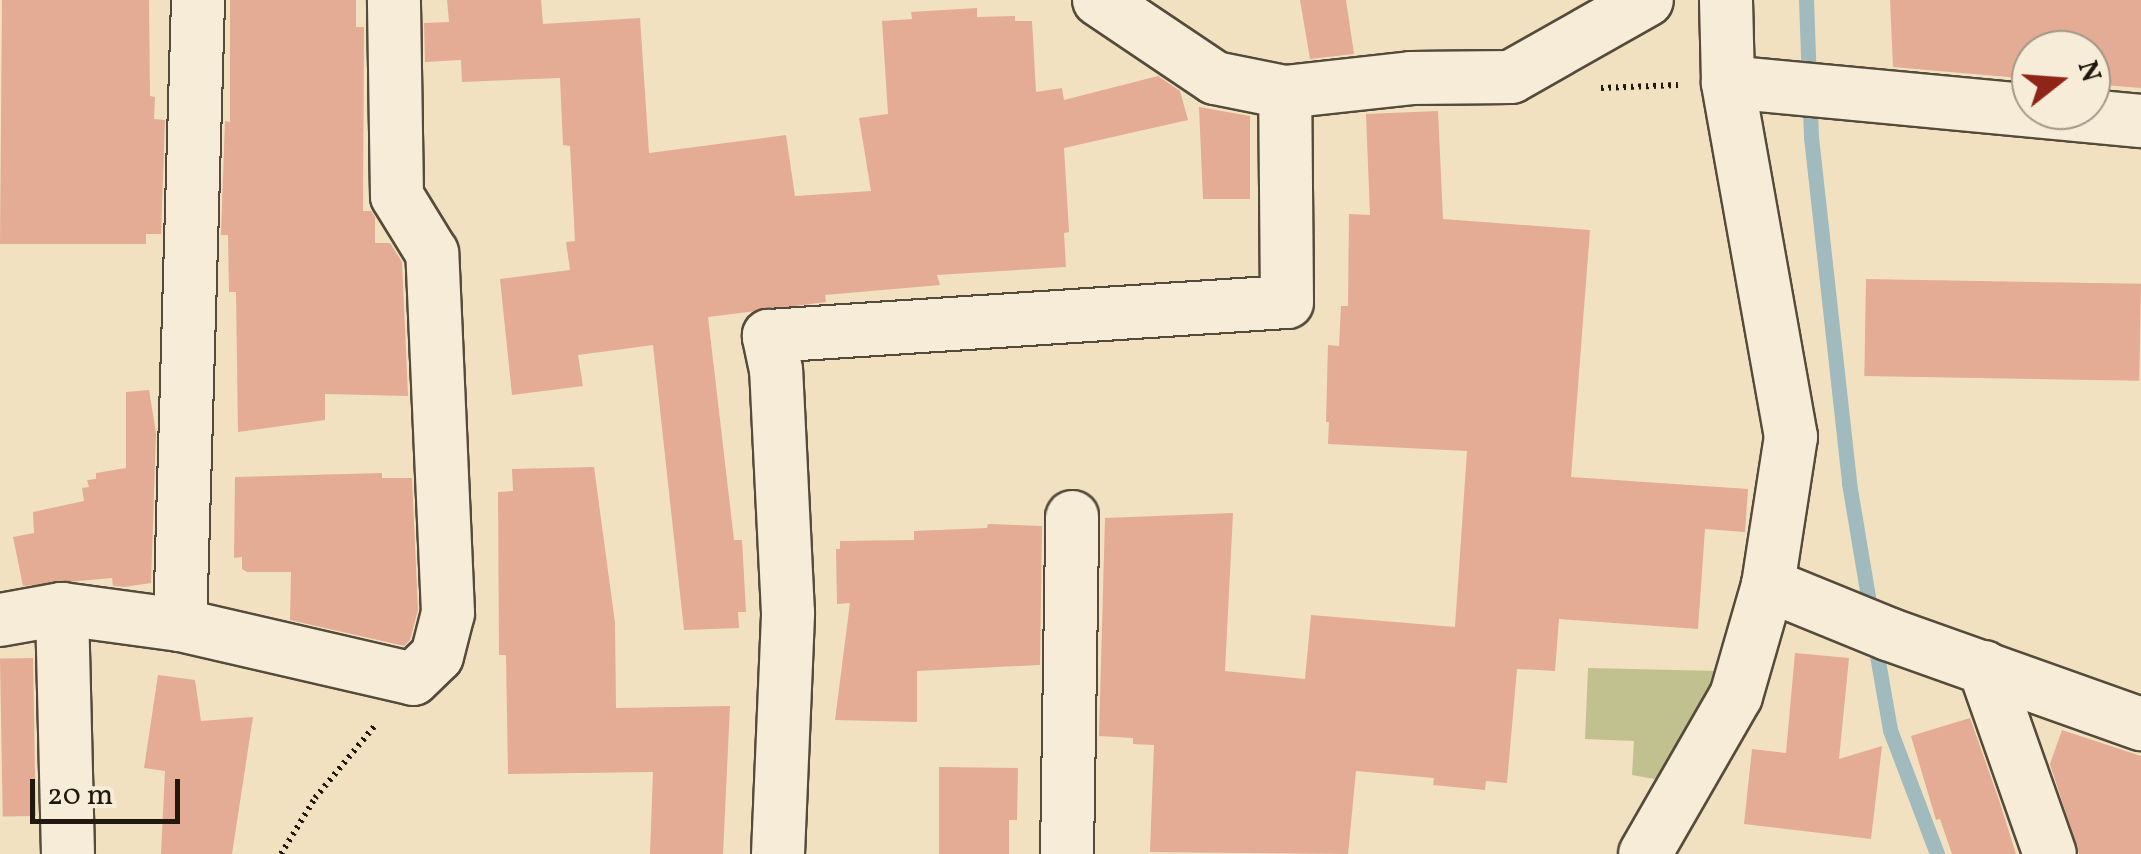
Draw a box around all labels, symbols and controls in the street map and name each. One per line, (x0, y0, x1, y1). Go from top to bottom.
north arrow (2011, 30, 2111, 130)
text: N (2067, 56, 2110, 87)
scale bar (35, 759, 185, 821)
text: 20 m (47, 775, 113, 817)

